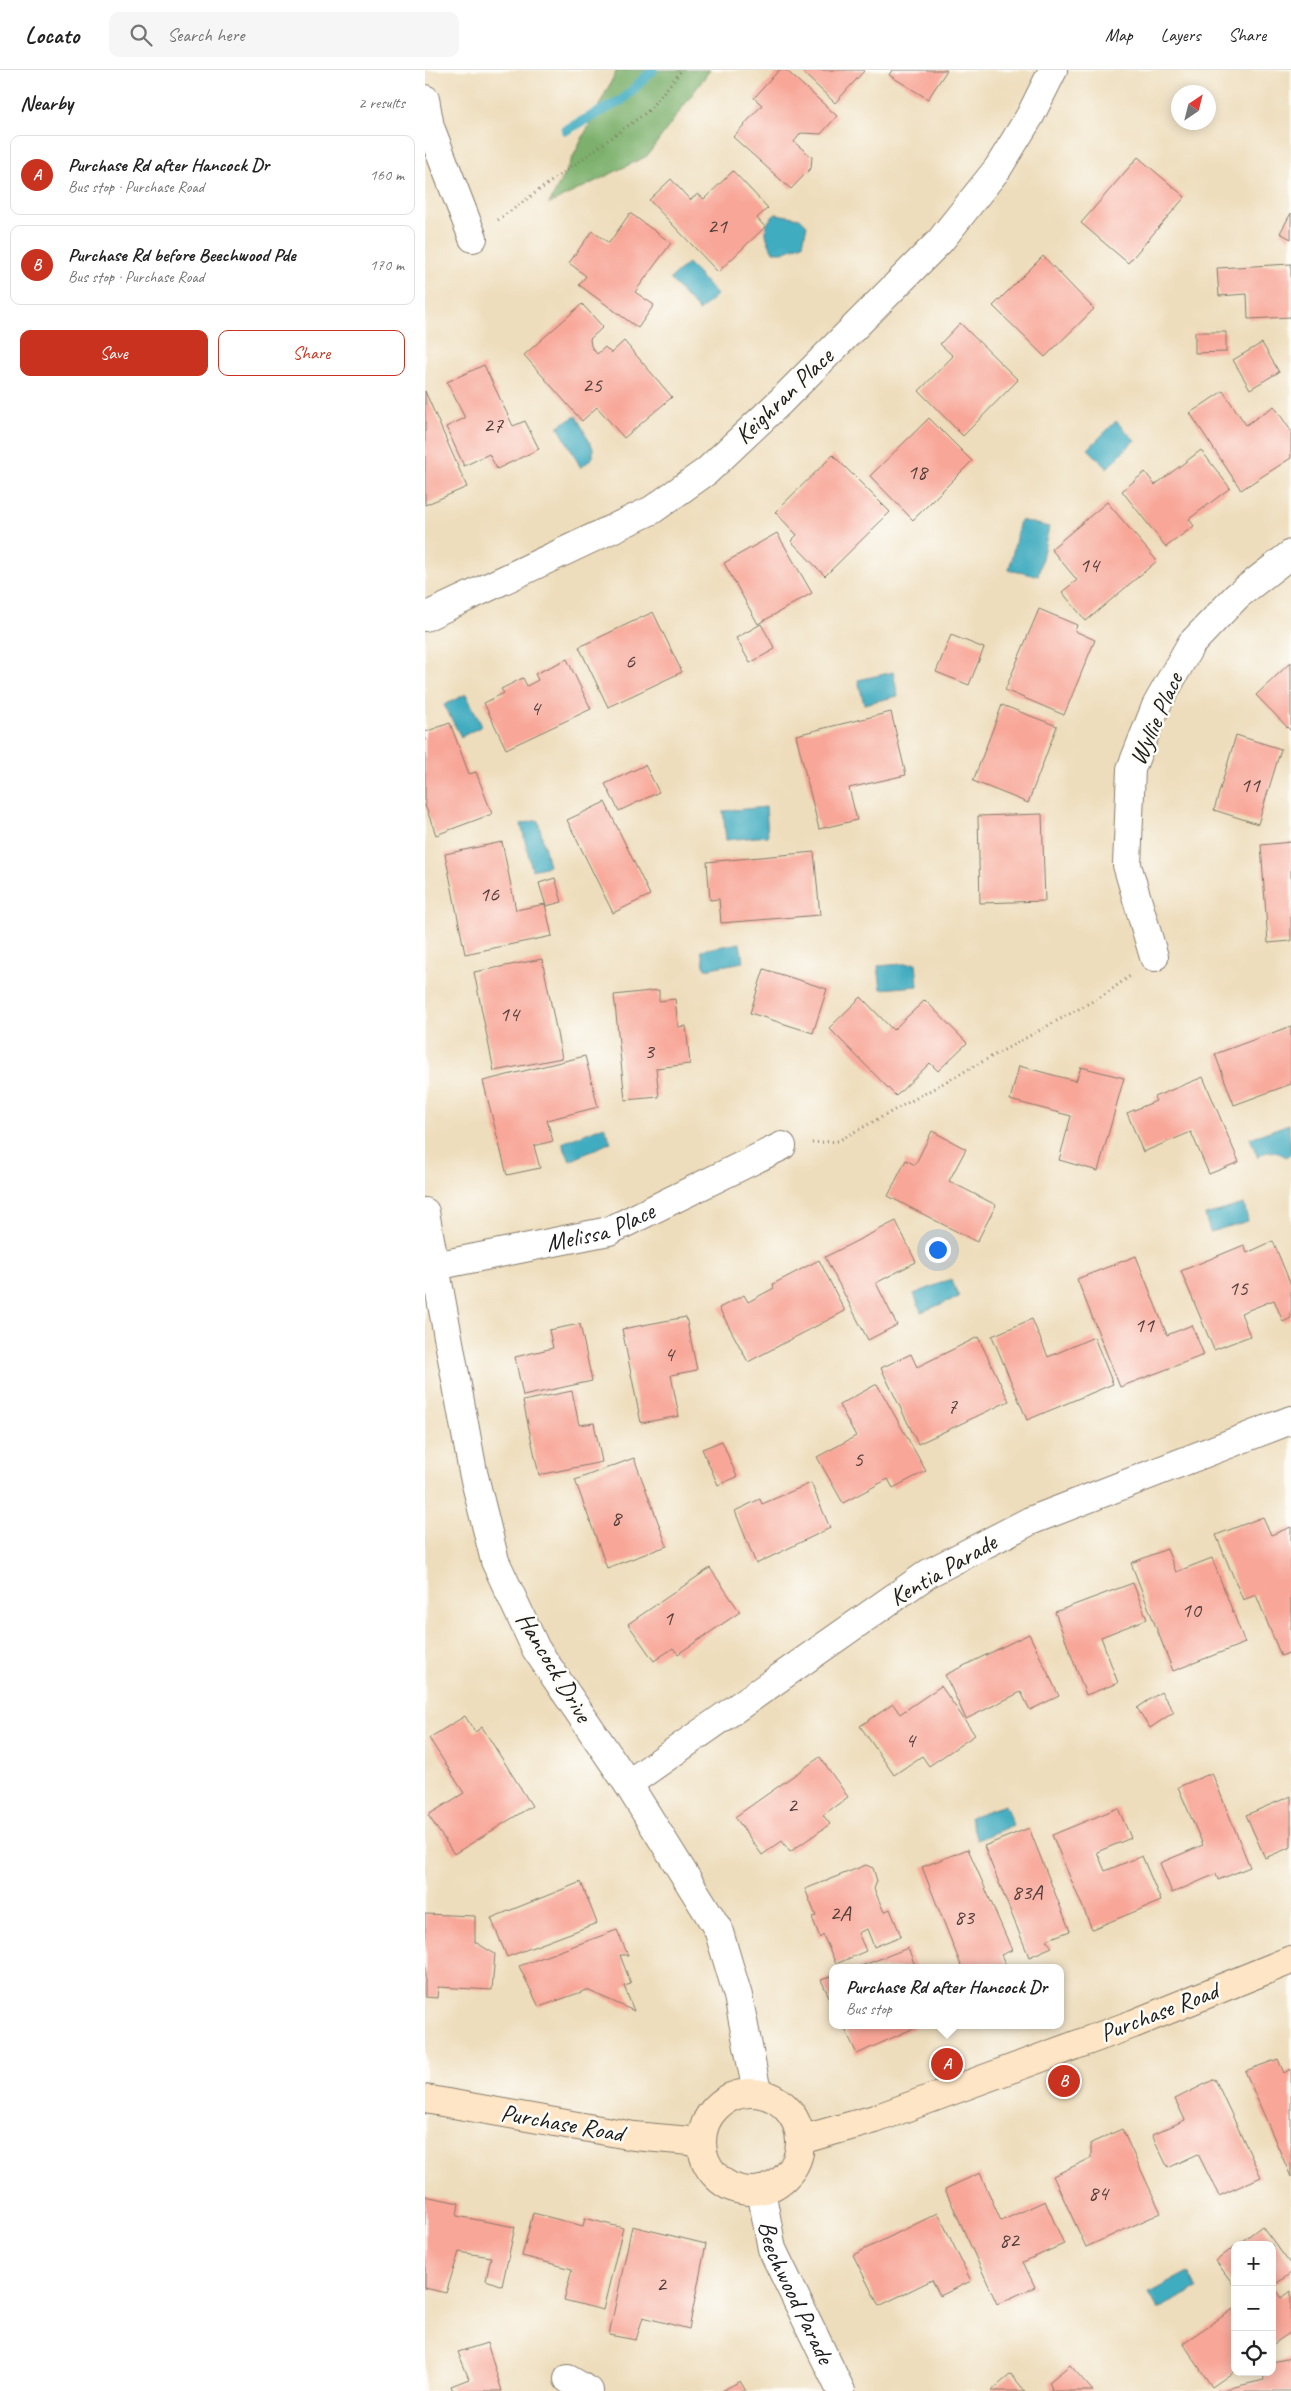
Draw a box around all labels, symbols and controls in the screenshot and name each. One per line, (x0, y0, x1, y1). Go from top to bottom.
search box (109, 12, 459, 57)
text: Locato (25, 20, 79, 50)
icon: search (127, 21, 155, 49)
text: Search here (167, 23, 245, 47)
text: Map (1105, 24, 1133, 46)
text: Layers (1161, 24, 1200, 46)
text: Share (1228, 24, 1266, 46)
north arrow (1171, 85, 1216, 130)
text: Nearby (20, 90, 73, 116)
text: 2 results (358, 93, 405, 113)
text: Purchase Rd after Hancock Dr (68, 153, 269, 177)
text: A (33, 165, 41, 185)
text: 160 m (370, 165, 404, 185)
text: Bus stop · Purchase Road (68, 177, 204, 197)
house number: 21 (707, 212, 728, 240)
text: Purchase Rd before Beechwood Pde (68, 243, 296, 267)
text: B (33, 255, 41, 275)
text: 170 m (370, 255, 404, 275)
text: Bus stop · Purchase Road (68, 267, 204, 287)
button: Save (20, 330, 208, 376)
button: Share (218, 330, 405, 376)
street label: Keighran Place (728, 340, 841, 451)
house number: 25 (582, 371, 603, 399)
house number: 27 (483, 411, 504, 439)
house number: 18 (907, 458, 929, 486)
house number: 14 (1079, 551, 1101, 579)
house number: 6 (625, 647, 636, 675)
street label: Wyllie Place (1122, 666, 1191, 770)
house number: 4 (530, 694, 542, 722)
house number: 11 (1240, 771, 1261, 799)
house number: 16 (479, 880, 500, 908)
house number: 14 (499, 1000, 521, 1028)
house number: 3 (644, 1037, 656, 1065)
street label: Melissa Place (543, 1194, 662, 1259)
your location (925, 1237, 951, 1263)
house number: 15 (1228, 1274, 1249, 1302)
house number: 11 (1134, 1311, 1155, 1339)
house number: 4 (664, 1340, 676, 1368)
house number: 7 (947, 1392, 958, 1420)
house number: 5 (853, 1445, 864, 1473)
house number: 8 (611, 1504, 623, 1532)
street label: Kentia Parade (884, 1526, 1004, 1614)
house number: 10 (1181, 1596, 1203, 1624)
house number: 1 (663, 1604, 674, 1632)
street label: Hancock Drive (509, 1606, 600, 1730)
house number: 4 (905, 1726, 917, 1754)
house number: 2 (787, 1791, 799, 1819)
house number: 83A (1012, 1878, 1043, 1906)
house number: 2A (830, 1899, 851, 1927)
house number: 83 (954, 1903, 976, 1931)
popup (829, 1964, 1064, 2029)
street label: Purchase Road (1095, 1973, 1226, 2049)
text: Purchase Rd after Hancock Dr (846, 1975, 1047, 1999)
text: Bus stop (846, 1999, 892, 2019)
pin: A (931, 2045, 963, 2083)
pin: B (1048, 2062, 1080, 2100)
street label: Purchase Road (498, 2096, 630, 2150)
house number: 84 (1088, 2179, 1110, 2207)
street label: Beechwood Parade (751, 2219, 842, 2371)
house number: 82 (999, 2226, 1021, 2254)
map controls (1231, 2241, 1276, 2376)
button: + (1231, 2241, 1276, 2286)
house number: 2 (656, 2270, 668, 2298)
button: − (1231, 2286, 1276, 2331)
button: locate (1231, 2331, 1276, 2376)

